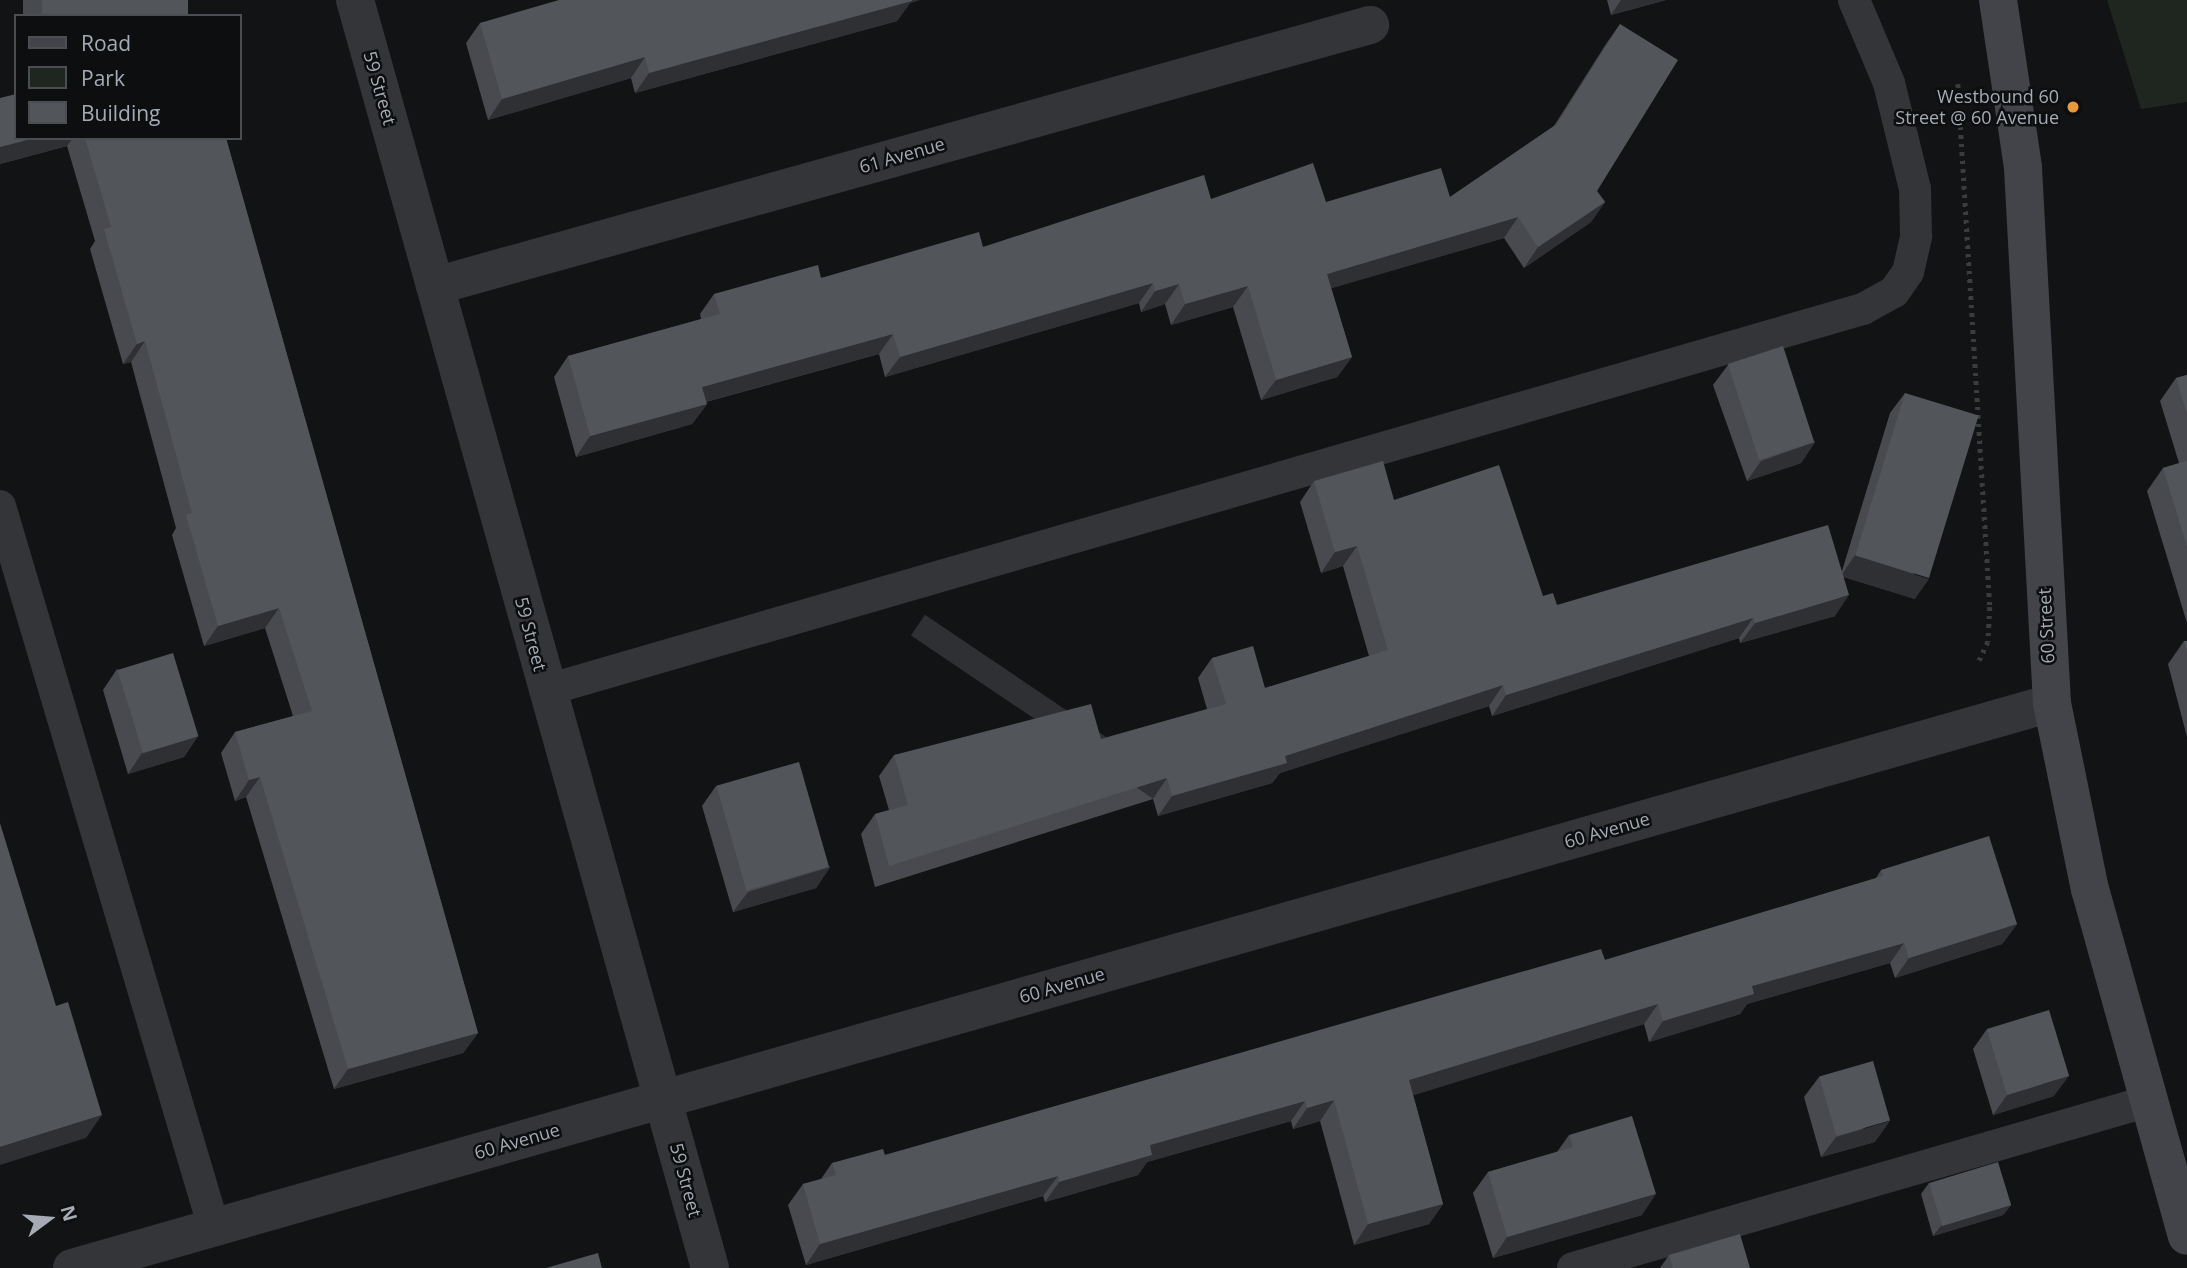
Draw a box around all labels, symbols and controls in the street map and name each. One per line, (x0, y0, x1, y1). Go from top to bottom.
legend (14, 14, 242, 140)
text: Road (81, 29, 131, 57)
street label: 59 Street (359, 49, 401, 127)
text: Park (81, 64, 125, 92)
place label: Westbound 60 Street @ 60 Avenue (1895, 86, 2059, 128)
text: Building (81, 99, 160, 127)
marker: Westbound 60 Street @ 60 Avenue (2065, 99, 2081, 115)
street label: 61 Avenue (857, 133, 947, 177)
street label: 60 Street (2033, 588, 2059, 664)
street label: 59 Street (511, 595, 551, 673)
street label: 60 Avenue (1562, 808, 1652, 852)
street label: 60 Avenue (1017, 963, 1107, 1007)
street label: 60 Avenue (472, 1119, 562, 1163)
street label: 59 Street (666, 1141, 706, 1219)
north arrow (14, 1184, 84, 1254)
text: N (55, 1202, 84, 1224)

